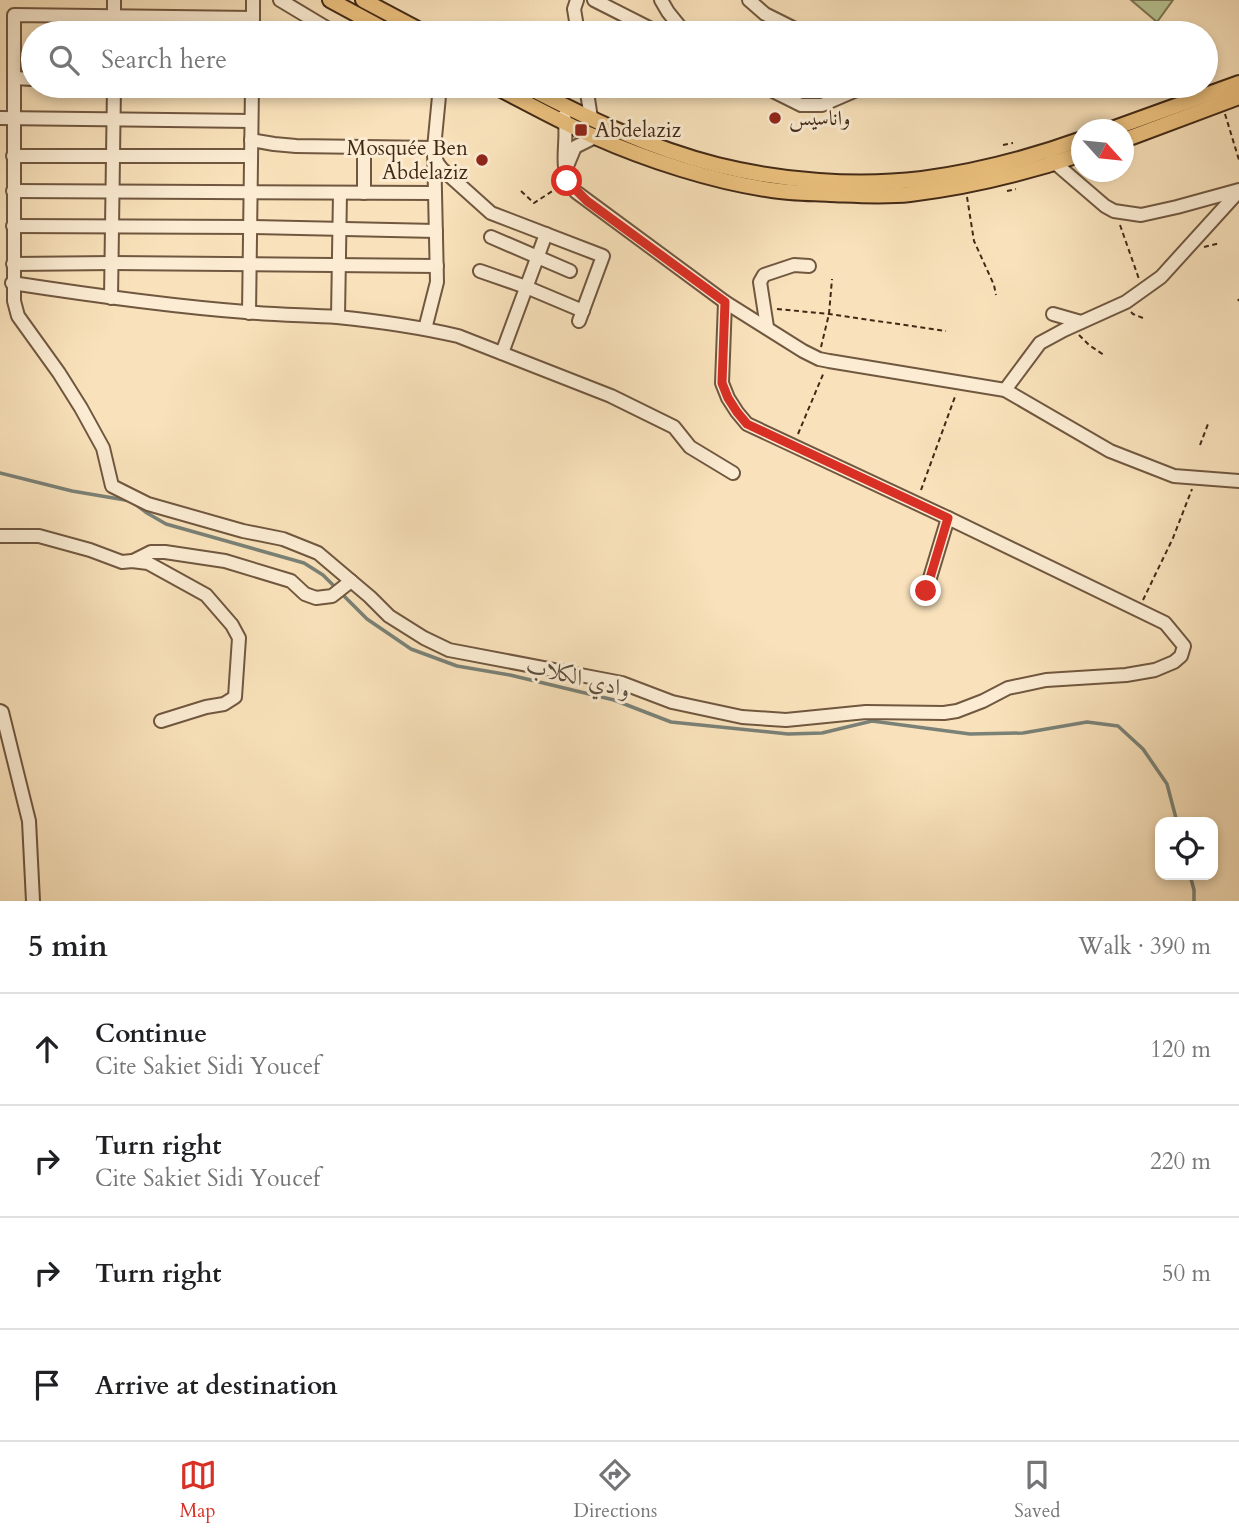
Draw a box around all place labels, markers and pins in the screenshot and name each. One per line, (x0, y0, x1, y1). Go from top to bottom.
place label: واناسيس (789, 104, 850, 133)
marker: واناسيس (767, 110, 783, 126)
place label: Abdelaziz (595, 116, 682, 145)
marker: Abdelaziz (573, 122, 589, 138)
place label: Mosquée Ben Abdelaziz (347, 134, 469, 187)
marker: Mosquée Ben Abdelaziz (474, 152, 490, 168)

